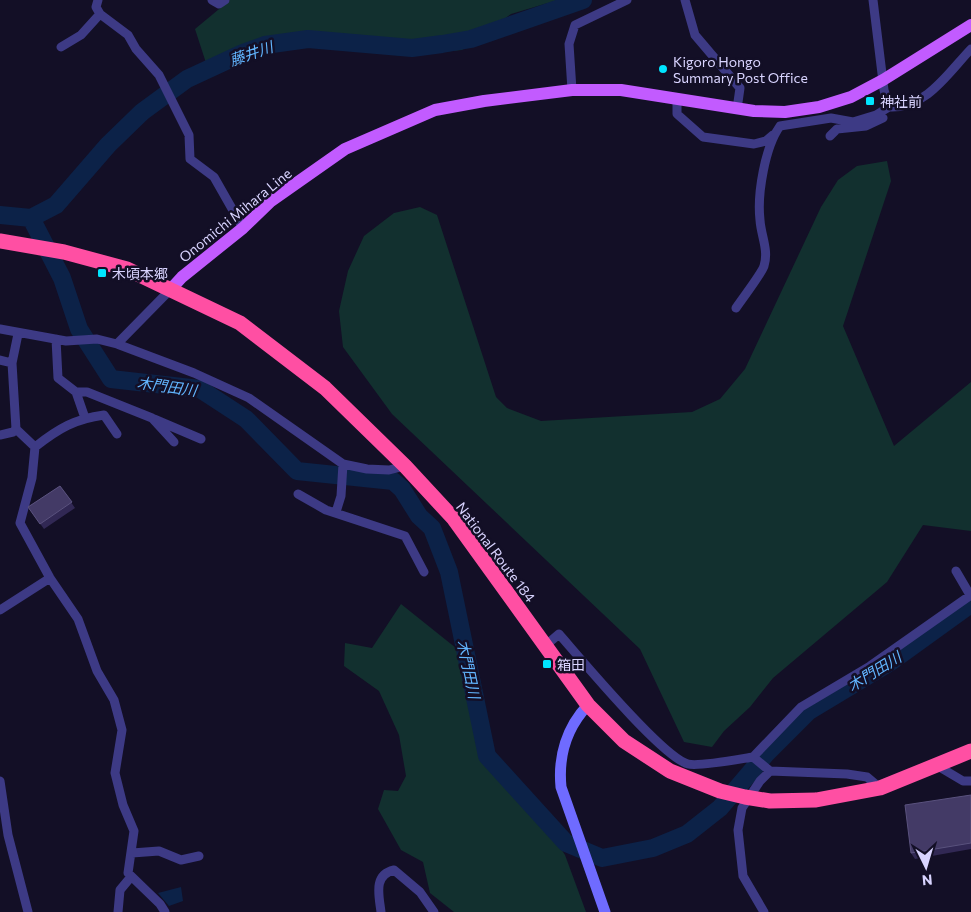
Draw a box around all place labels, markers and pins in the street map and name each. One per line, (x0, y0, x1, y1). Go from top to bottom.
place label: Kigoro Hongo Summary Post Office (673, 53, 808, 86)
marker: Kigoro Hongo Summary Post Office (657, 63, 669, 75)
place label: 神社前 (880, 93, 922, 110)
marker: 神社前 (864, 95, 876, 107)
place label: 木頃本郷 (112, 265, 168, 282)
marker: 木頃本郷 (96, 267, 108, 279)
place label: 箱田 (557, 656, 585, 673)
marker: 箱田 (541, 658, 553, 670)

